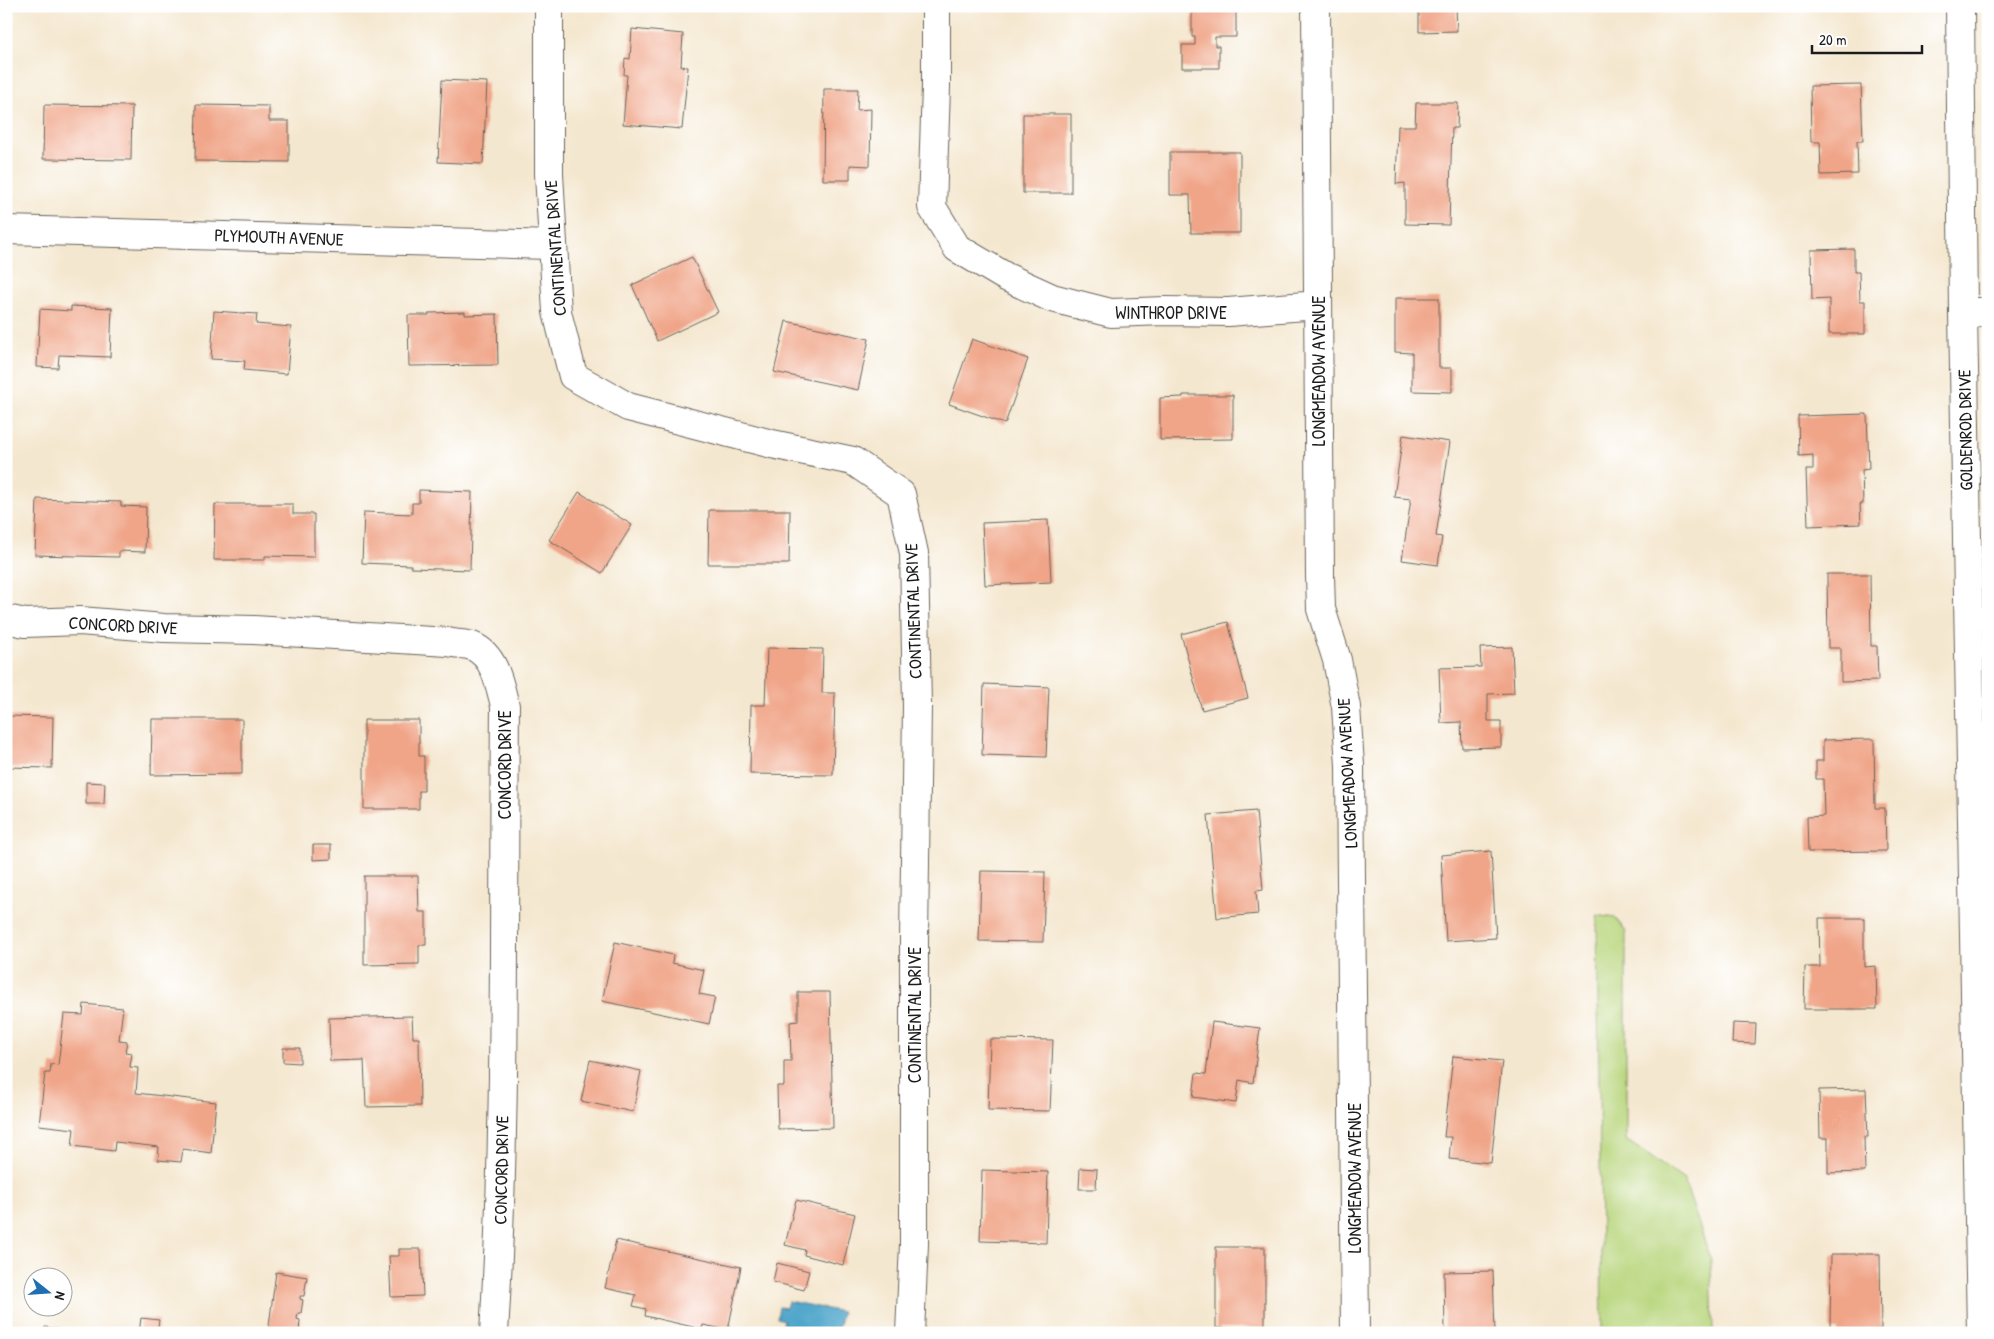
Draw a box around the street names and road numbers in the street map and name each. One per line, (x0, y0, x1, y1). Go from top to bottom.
street label: CONTINENTAL DRIVE (538, 179, 572, 317)
street label: PLYMOUTH AVENUE (214, 222, 344, 252)
street label: LONGMEADOW AVENUE (1306, 296, 1331, 446)
street label: WINTHROP DRIVE (1115, 300, 1227, 325)
street label: GOLDENROD DRIVE (1951, 369, 1979, 491)
street label: CONTINENTAL DRIVE (898, 542, 928, 680)
street label: CONCORD DRIVE (68, 610, 178, 640)
street label: LONGMEADOW AVENUE (1331, 697, 1363, 849)
street label: CONCORD DRIVE (492, 710, 517, 820)
street label: CONTINENTAL DRIVE (902, 947, 927, 1083)
street label: LONGMEADOW AVENUE (1342, 1103, 1367, 1253)
street label: CONCORD DRIVE (488, 1115, 514, 1225)

